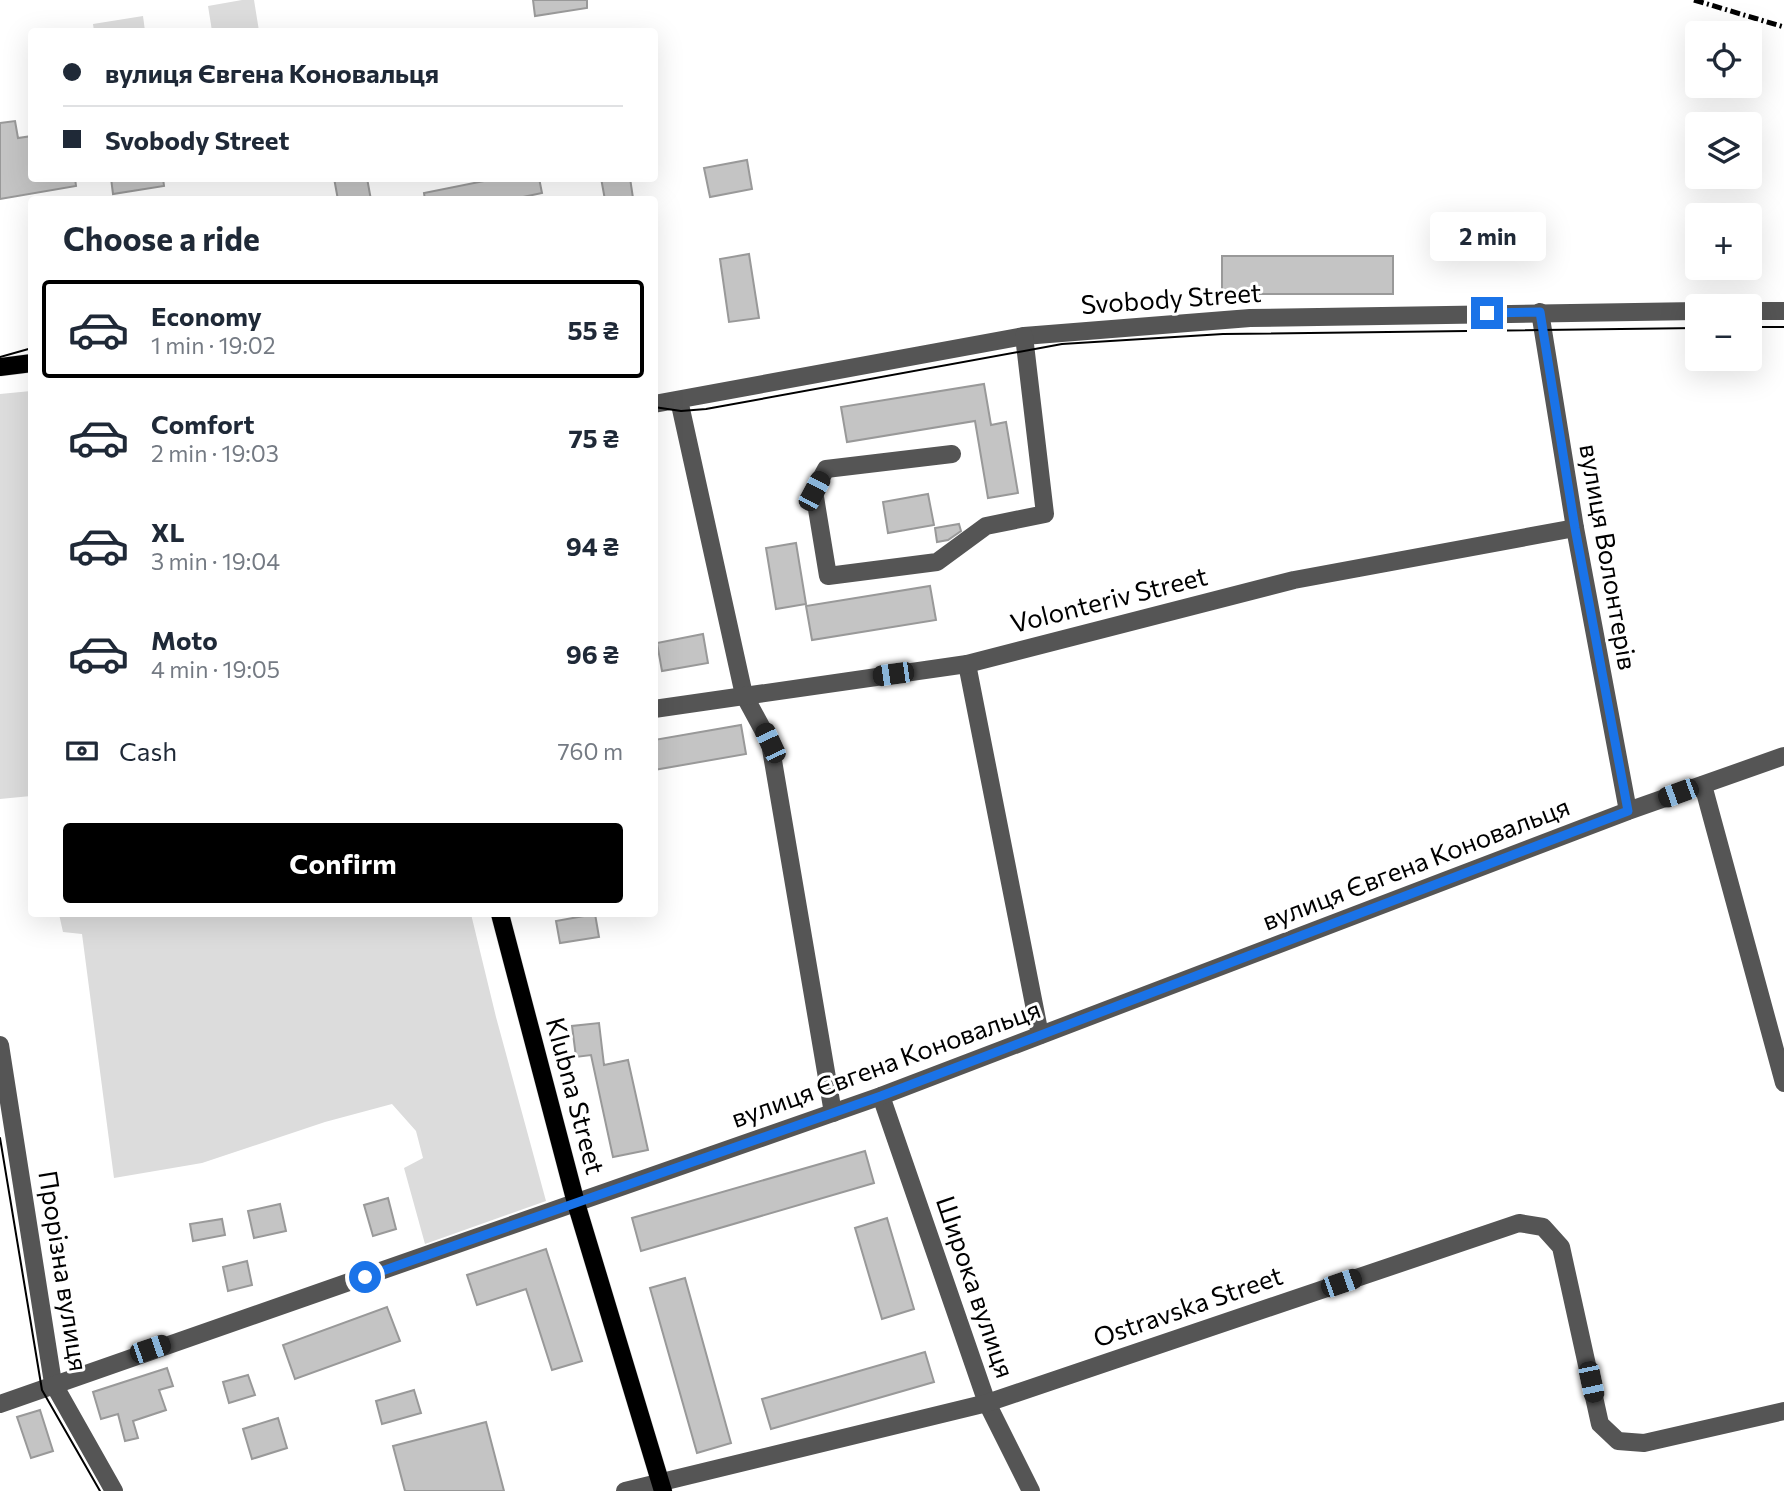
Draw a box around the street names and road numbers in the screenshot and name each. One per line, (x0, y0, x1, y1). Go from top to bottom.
street label: Svobody Street (1080, 276, 1262, 319)
street label: вулиця Волонтерів (1574, 441, 1645, 672)
street label: Volonteriv Street (1007, 559, 1210, 638)
street label: вулиця Євгена Коновальця (1257, 790, 1574, 936)
street label: вулиця Євгена Коновальця (727, 992, 1044, 1133)
street label: Klubna Street (541, 1014, 612, 1177)
street label: Прорізна вулиця (33, 1168, 96, 1373)
street label: Широка вулиця (931, 1192, 1022, 1381)
street label: Ostravska Street (1089, 1259, 1286, 1353)

